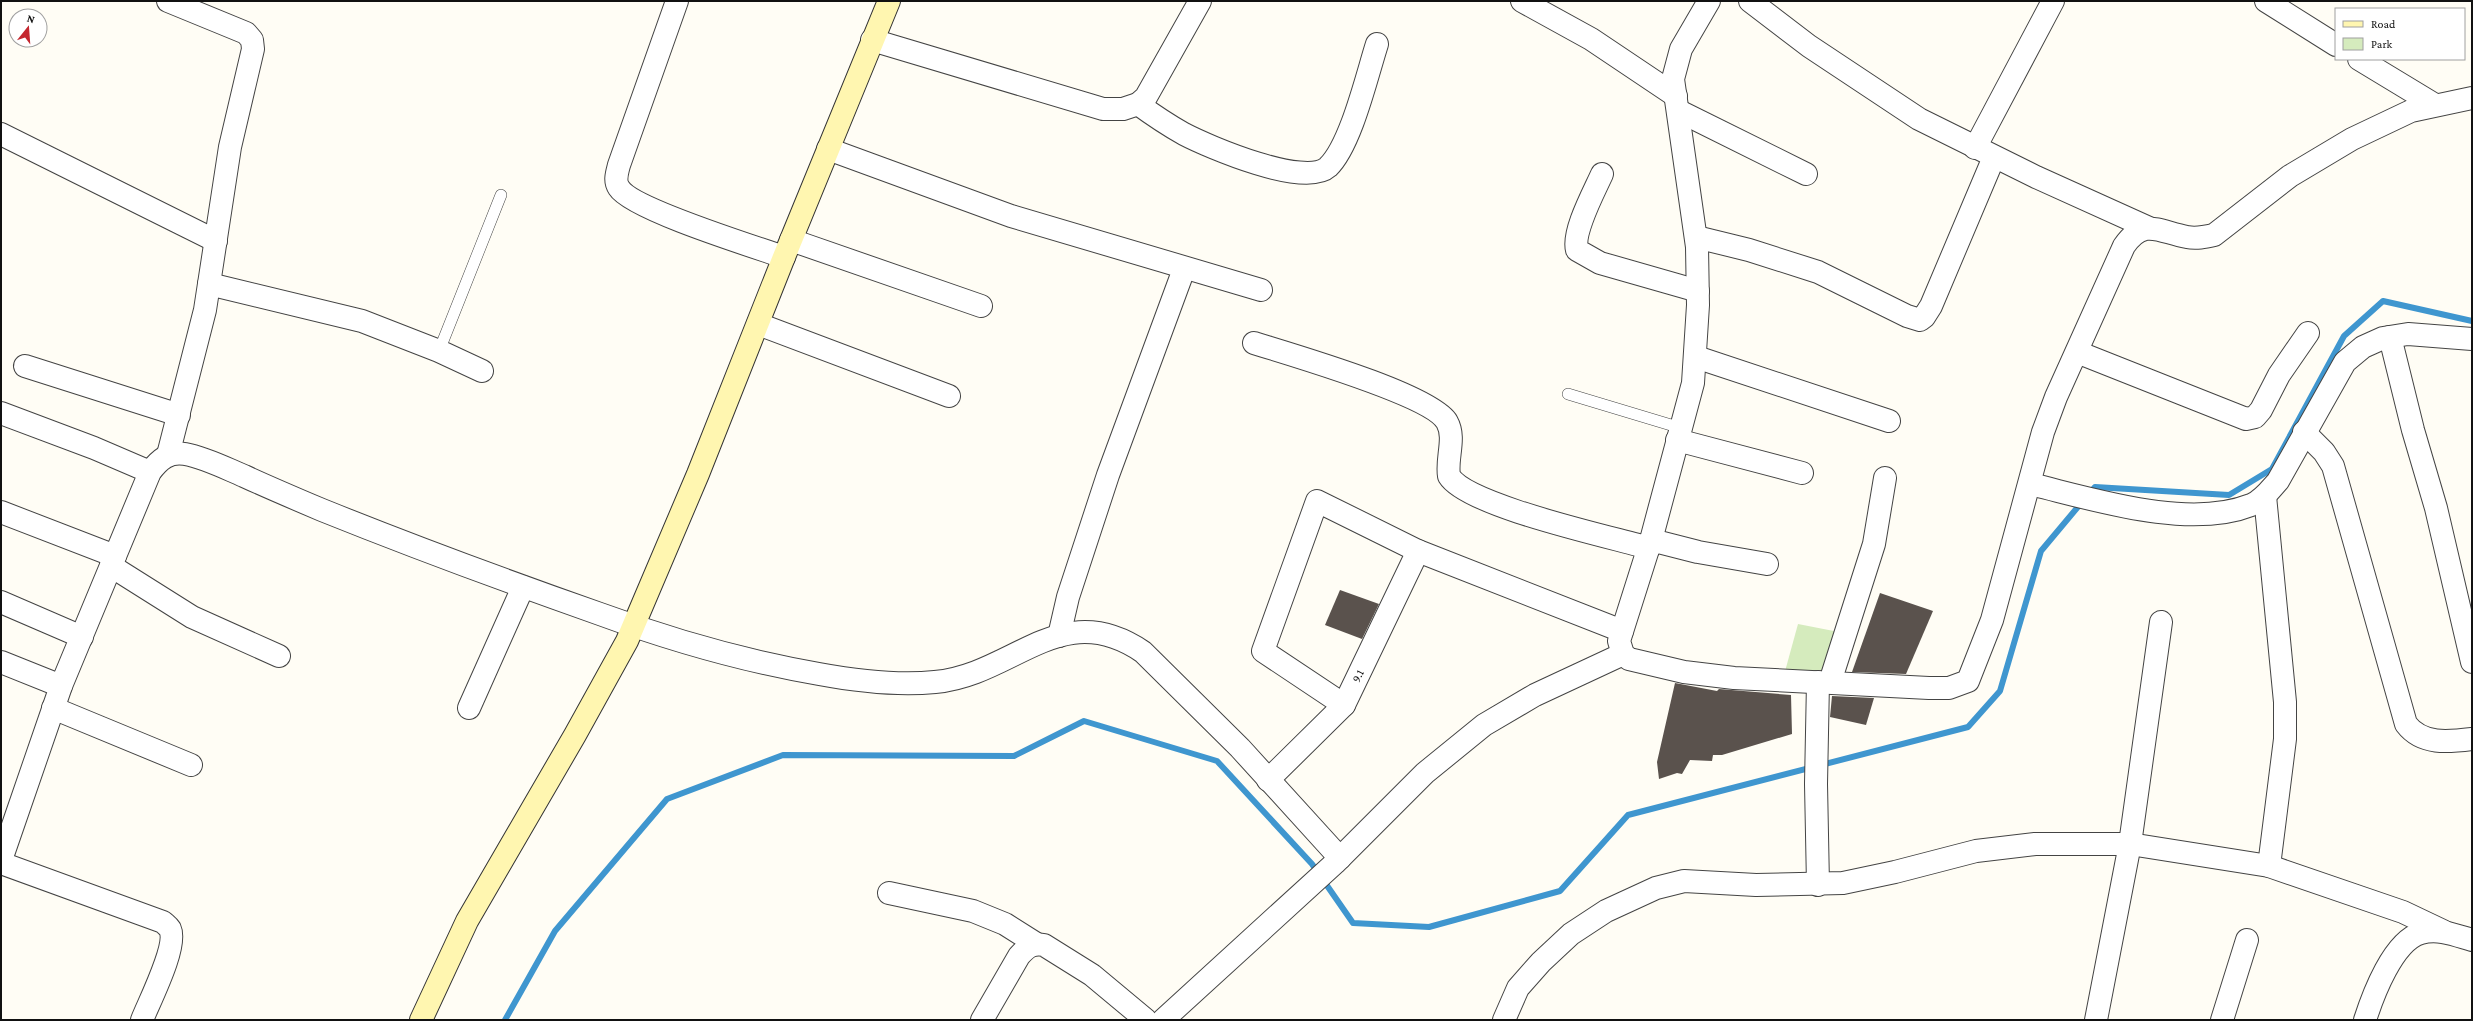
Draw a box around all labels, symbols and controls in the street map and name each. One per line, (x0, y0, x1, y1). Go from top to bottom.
north arrow (8, 8, 48, 48)
legend (2335, 8, 2465, 60)
text: N (26, 12, 37, 25)
text: Road (2371, 17, 2396, 31)
text: Park (2371, 37, 2393, 51)
street label: 9.1 (1349, 667, 1367, 685)

